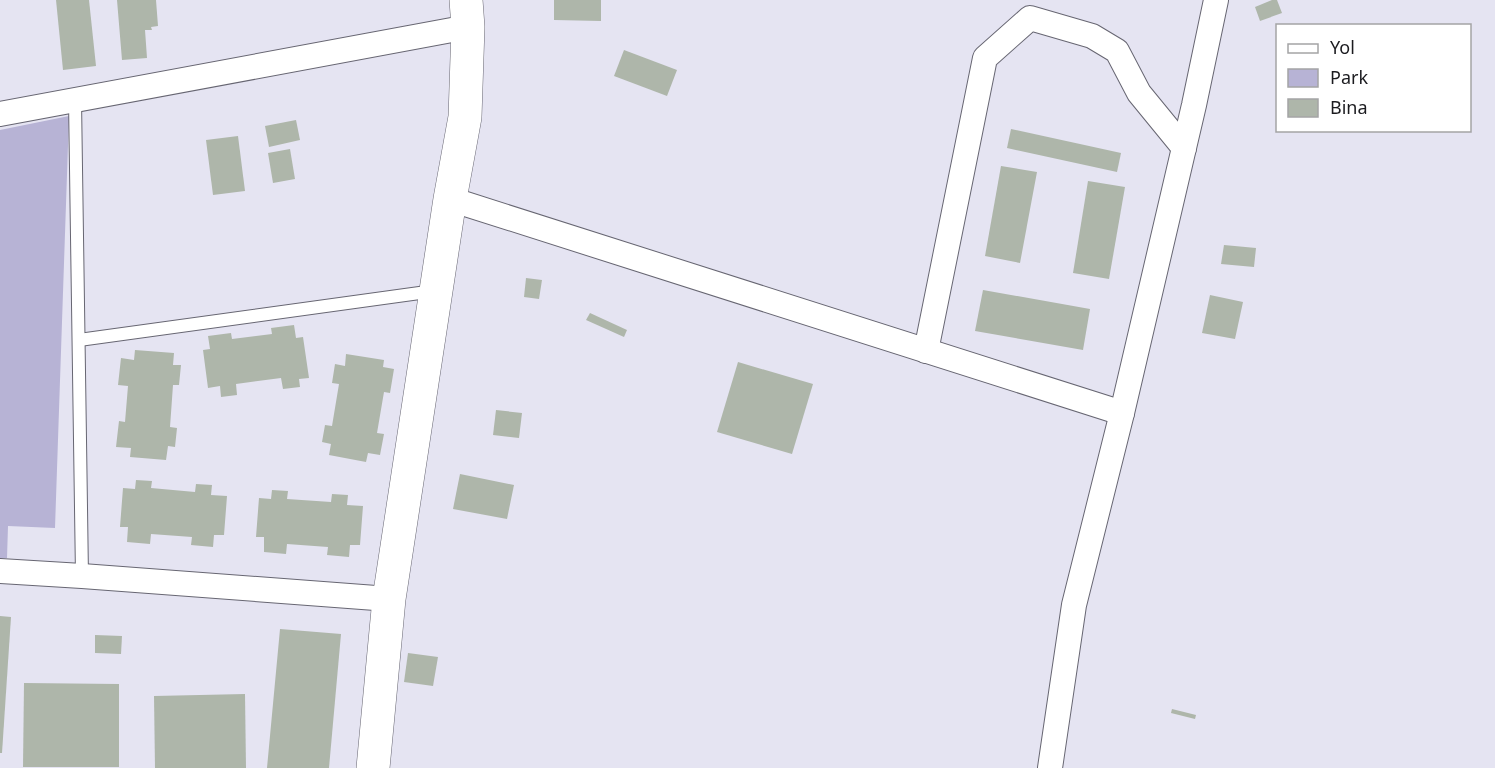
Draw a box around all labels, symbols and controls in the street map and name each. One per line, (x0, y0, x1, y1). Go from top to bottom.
legend (1276, 24, 1471, 132)
text: Yol (1330, 35, 1355, 59)
text: Park (1330, 65, 1368, 89)
text: Bina (1330, 95, 1368, 119)

